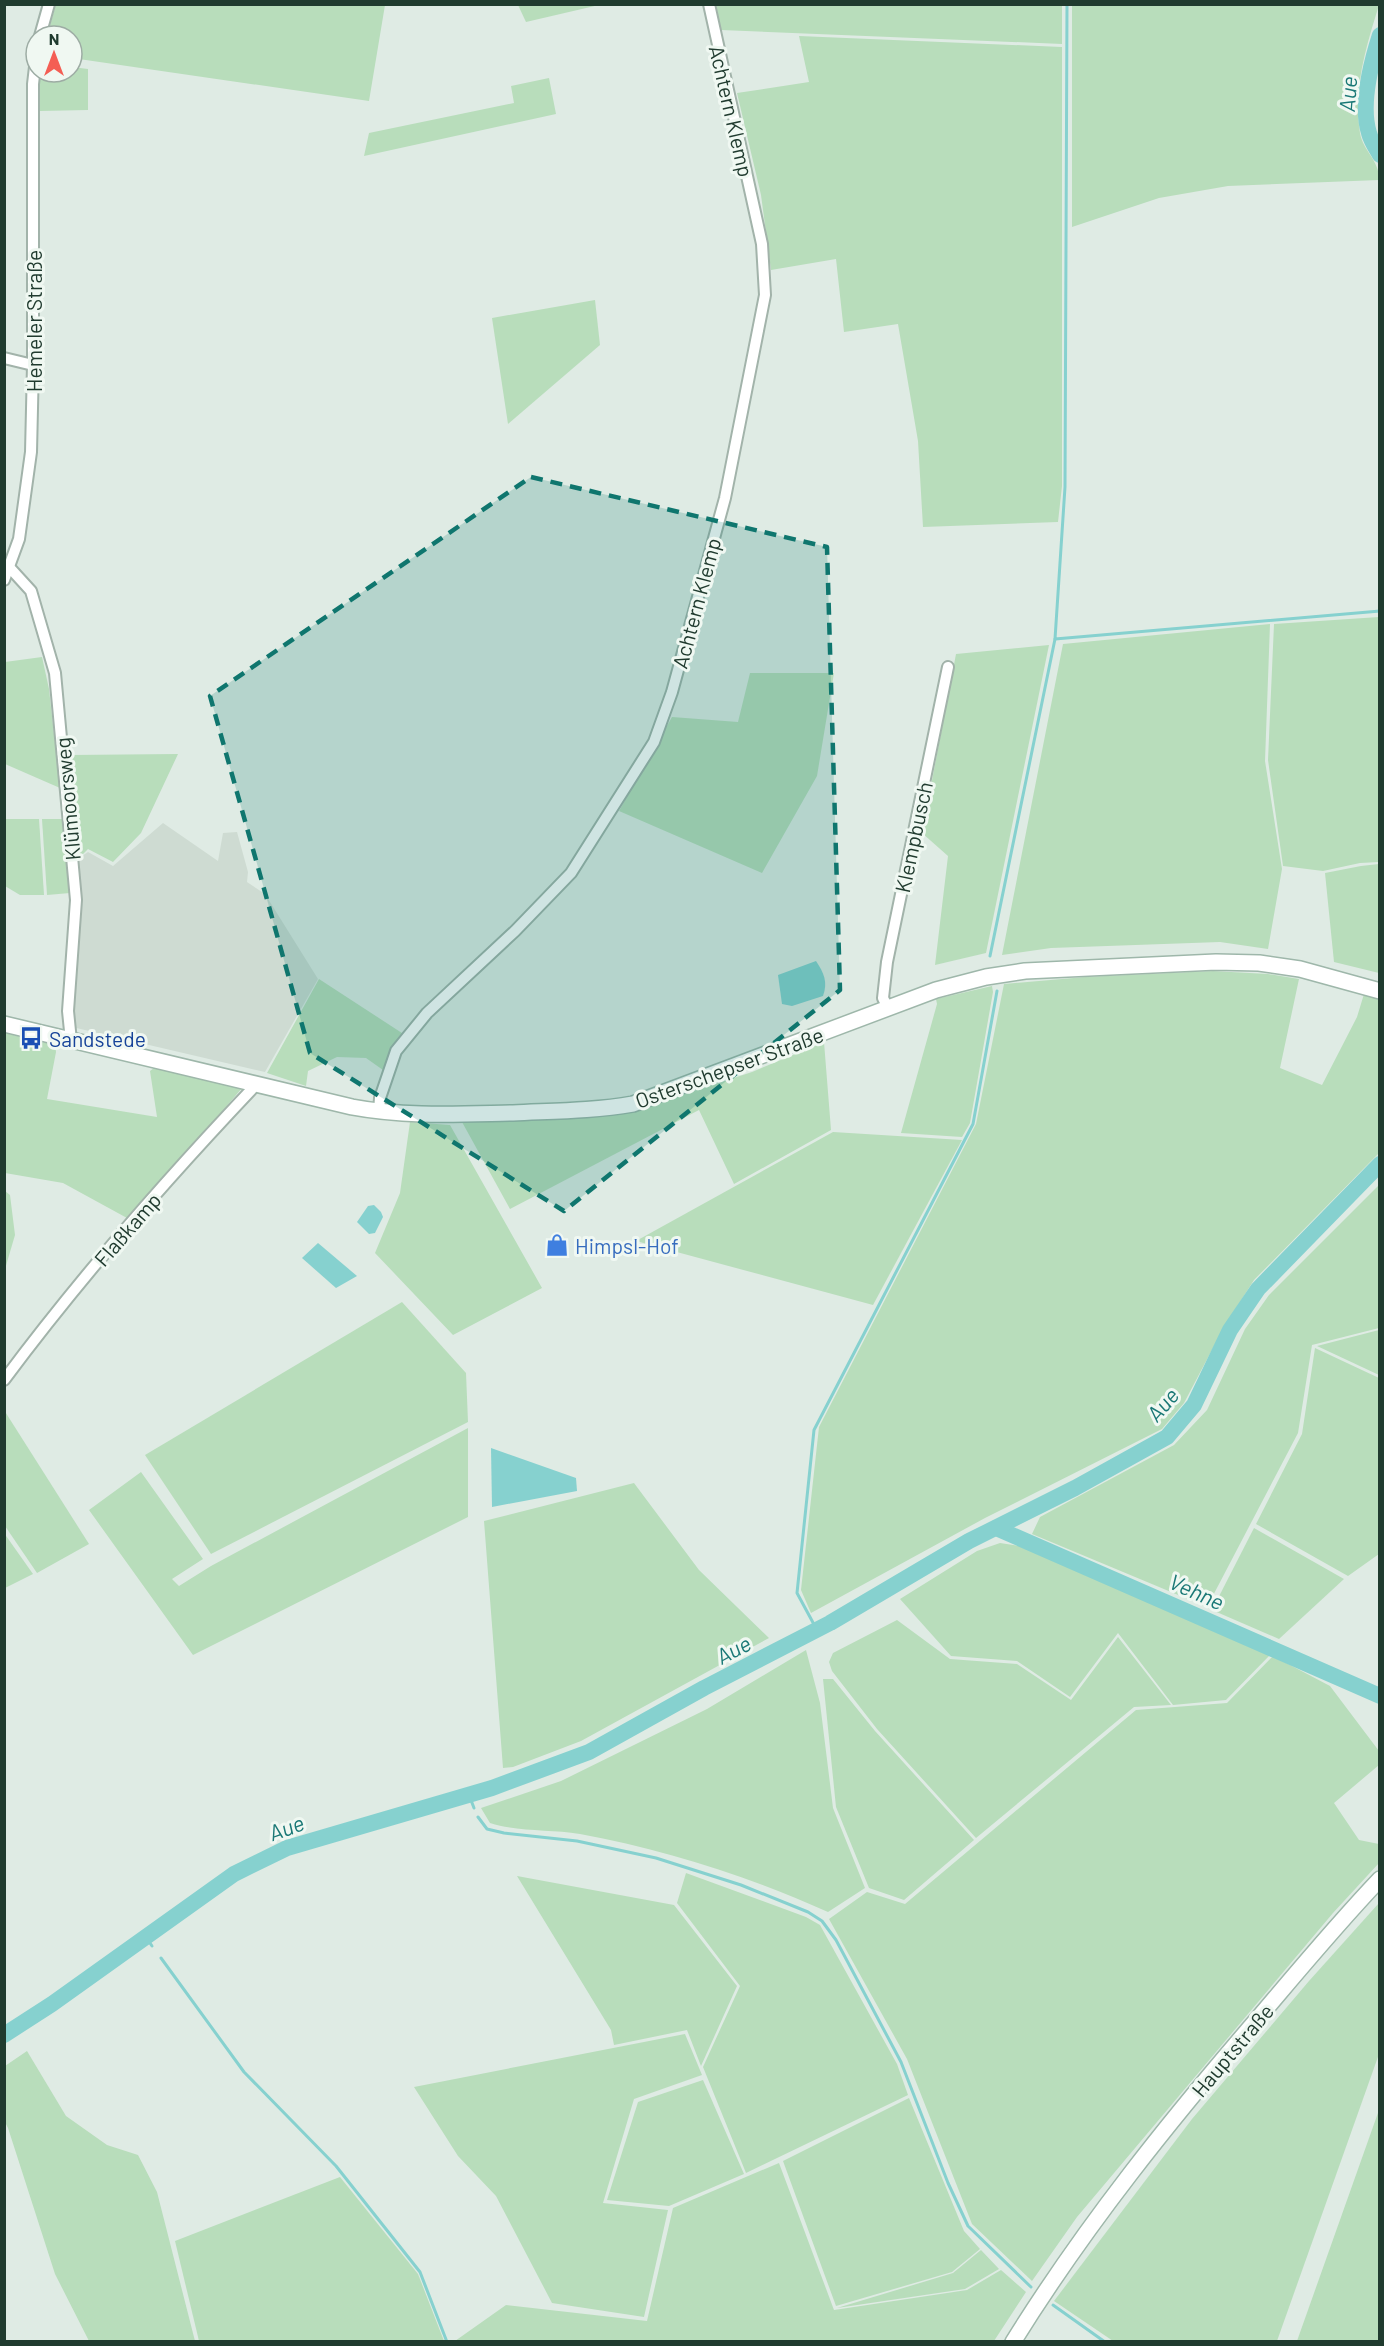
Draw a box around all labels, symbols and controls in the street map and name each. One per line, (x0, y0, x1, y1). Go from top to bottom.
north arrow (24, 24, 84, 84)
text: N (49, 29, 59, 48)
street label: Achtern Klemp (705, 43, 759, 179)
water label: Aue (1333, 75, 1361, 113)
street label: Hemeler Straße (21, 250, 46, 392)
street label: Achtern Klemp (667, 535, 725, 671)
street label: Klümoorsweg (49, 736, 85, 862)
street label: Klempbusch (889, 779, 937, 895)
street label: Osterschepser Straße (631, 1021, 827, 1113)
bus stop icon: Sandstede (18, 1025, 44, 1051)
place label: Sandstede (49, 1026, 146, 1051)
street label: Flaßkamp (88, 1187, 166, 1271)
shop icon: Himpsl-Hof (544, 1232, 570, 1258)
place label: Himpsl-Hof (575, 1233, 679, 1258)
water label: Aue (1140, 1382, 1184, 1426)
water label: Vehne (1166, 1568, 1228, 1614)
water label: Aue (711, 1629, 755, 1669)
water label: Aue (265, 1809, 307, 1845)
street label: Hauptstraße (1186, 1998, 1278, 2102)

